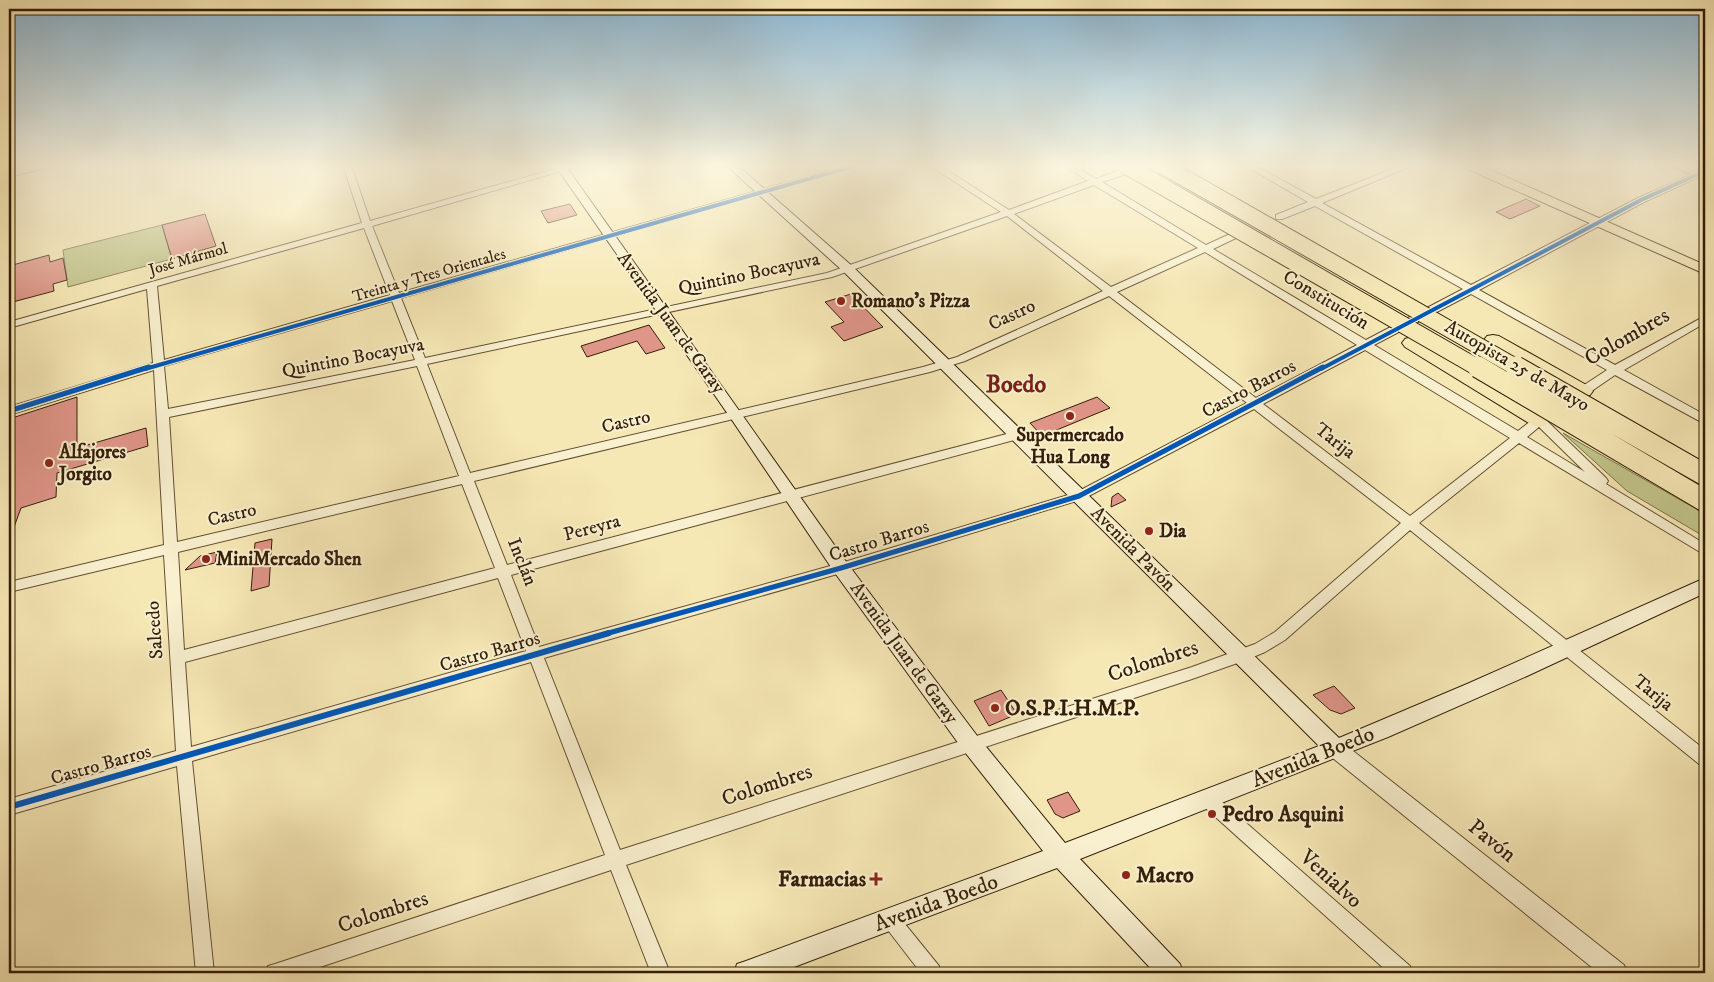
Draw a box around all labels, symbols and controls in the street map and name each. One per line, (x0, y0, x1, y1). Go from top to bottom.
street label: José Mármol (144, 238, 230, 280)
street label: Treinta y Tres Orientales (350, 244, 508, 306)
street label: Avenida Juan de Garay (612, 248, 731, 399)
street label: Quintino Bocayuva (676, 248, 822, 300)
street label: Constitución (1279, 265, 1373, 335)
place label: Romano's Pizza (851, 290, 971, 313)
street label: Castro (985, 294, 1039, 336)
marker: Romano's Pizza (835, 295, 847, 307)
street label: Colombres (1580, 302, 1674, 372)
street label: Autopista 25 de Mayo (1441, 315, 1593, 417)
street label: Quintino Bocayuva (280, 333, 426, 383)
street label: Castro Barros (1198, 355, 1300, 423)
district label: Boedo (986, 370, 1047, 400)
street label: Castro (599, 405, 653, 439)
marker: Supermercado Hua Long (1064, 410, 1076, 422)
street label: Tarija (1310, 418, 1360, 464)
place label: Supermercado Hua Long (1016, 424, 1124, 469)
place label: Alfajores Jorgito (57, 441, 127, 486)
marker: Alfajores Jorgito (43, 457, 55, 469)
street label: Castro (205, 498, 259, 532)
street label: Avenida Pavón (1086, 502, 1180, 596)
street label: Pereyra (561, 509, 623, 547)
street label: Castro Barros (826, 515, 932, 567)
place label: Dia (1159, 520, 1187, 543)
marker: Dia (1143, 525, 1155, 537)
street label: Inclán (502, 535, 542, 589)
place label: MiniMercado Shen (216, 548, 363, 571)
marker: MiniMercado Shen (200, 553, 212, 565)
street label: Avenida Juan de Garay (845, 578, 964, 729)
street label: Salcedo (141, 600, 169, 660)
street label: Castro Barros (437, 627, 543, 677)
street label: Colombres (1104, 634, 1202, 688)
street label: Tarija (1628, 670, 1678, 716)
place label: O.S.P.I.H.M.P. (1005, 695, 1139, 722)
marker: O.S.P.I.H.M.P. (989, 702, 1001, 714)
street label: Avenida Boedo (1248, 720, 1378, 794)
street label: Castro Barros (48, 740, 154, 790)
street label: Colombres (718, 758, 816, 812)
place label: Pedro Asquini (1222, 801, 1344, 828)
marker: Pedro Asquini (1206, 808, 1218, 820)
street label: Pavón (1463, 814, 1522, 869)
street label: Venialvo (1293, 843, 1368, 914)
place label: Macro (1136, 862, 1194, 889)
place label: Farmacias (778, 866, 867, 893)
street label: Avenida Boedo (870, 868, 1002, 938)
marker: Macro (1120, 869, 1132, 881)
marker: Farmacias (870, 873, 882, 885)
street label: Colombres (334, 885, 432, 939)

